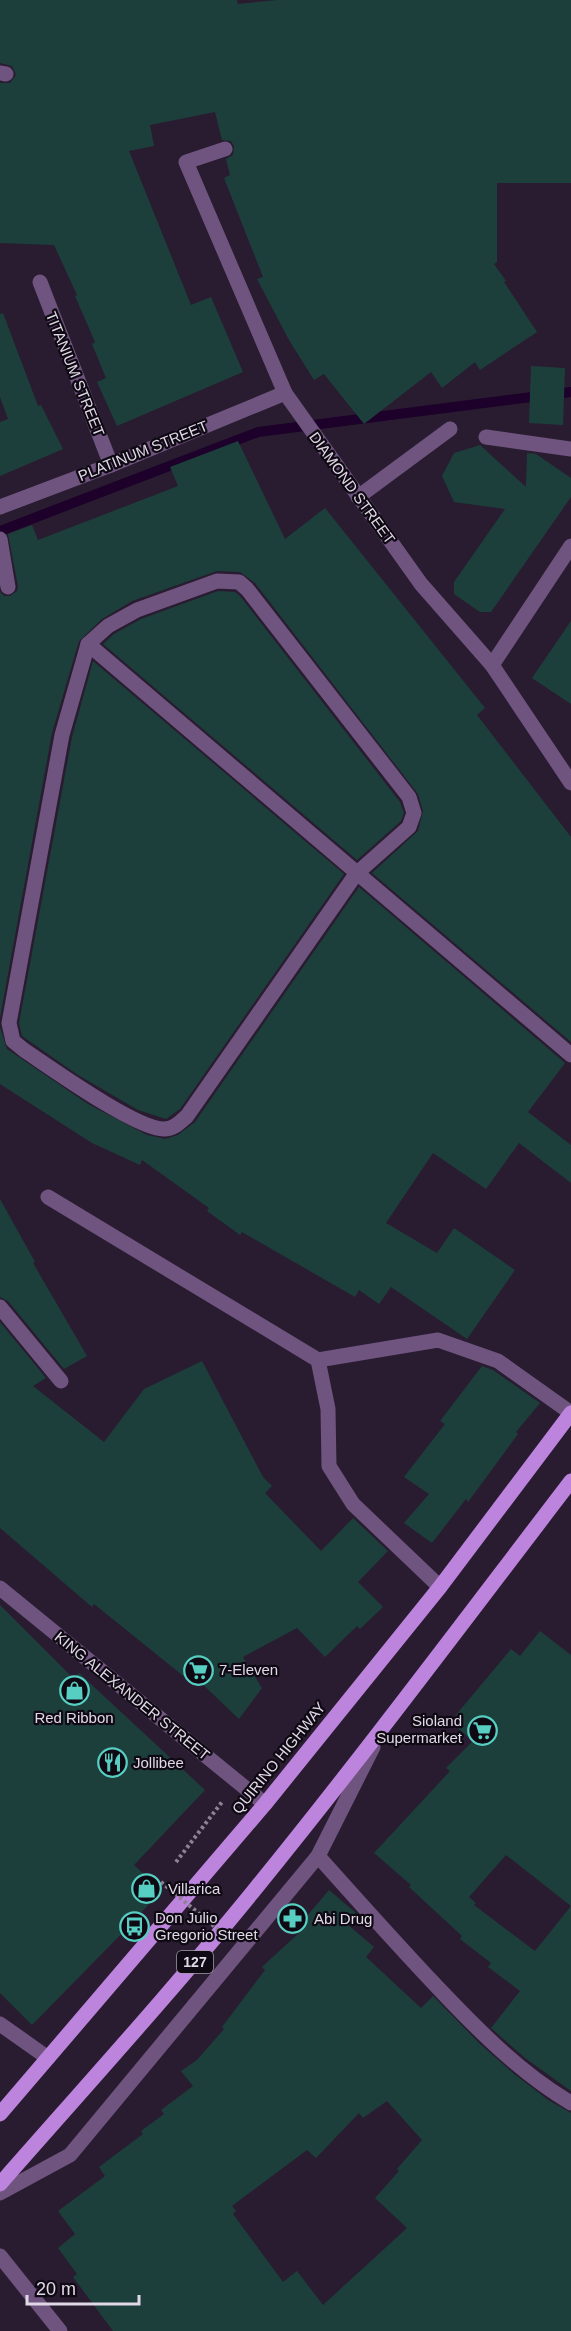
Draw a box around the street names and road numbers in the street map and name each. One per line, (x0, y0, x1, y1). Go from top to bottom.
street label: TITANIUM STREET (43, 309, 108, 439)
street label: PLATINUM STREET (76, 417, 210, 484)
street label: DIAMOND STREET (306, 428, 399, 547)
street label: KING ALEXANDER STREET (51, 1628, 213, 1763)
street label: QUIRINO HIGHWAY (228, 1699, 329, 1817)
road number: 127 (177, 1951, 213, 1973)

